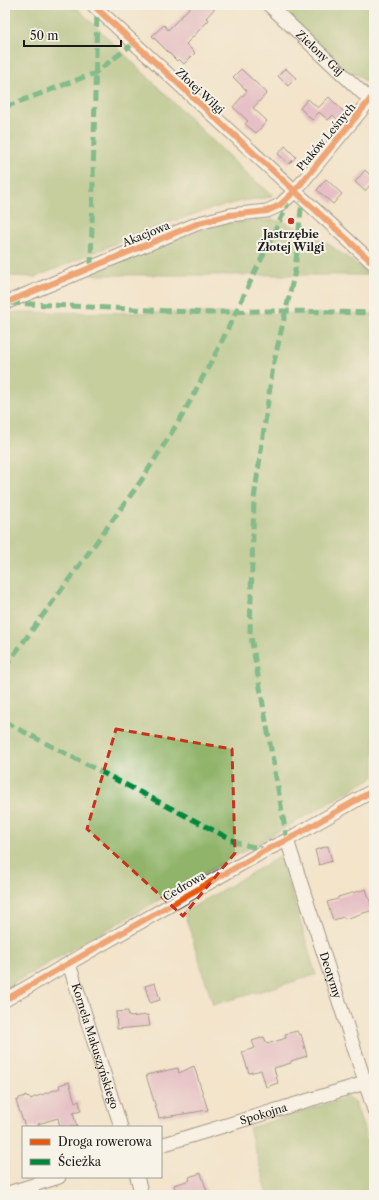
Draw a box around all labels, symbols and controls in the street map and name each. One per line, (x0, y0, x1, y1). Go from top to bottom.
scale bar (24, 22, 121, 48)
street label: Zielony Gaj (293, 27, 347, 79)
text: 50 m (30, 28, 59, 43)
street label: Złotej Wilgi (173, 65, 228, 117)
street label: Ptaków Leśnych (294, 100, 359, 174)
marker: Jastrzębie Złotej Wilgi (286, 216, 296, 226)
street label: Akacjowa (119, 218, 172, 250)
place label: Jastrzębie Złotej Wilgi (258, 227, 325, 254)
street label: Cedrowa (160, 868, 208, 904)
street label: Deotymy (317, 950, 345, 1001)
street label: Kornela Makuszyńskiego (69, 981, 122, 1111)
street label: Spokojna (238, 1100, 289, 1128)
legend (22, 1126, 162, 1178)
text: Droga rowerowa (58, 1134, 152, 1149)
text: Ścieżka (58, 1153, 102, 1169)

